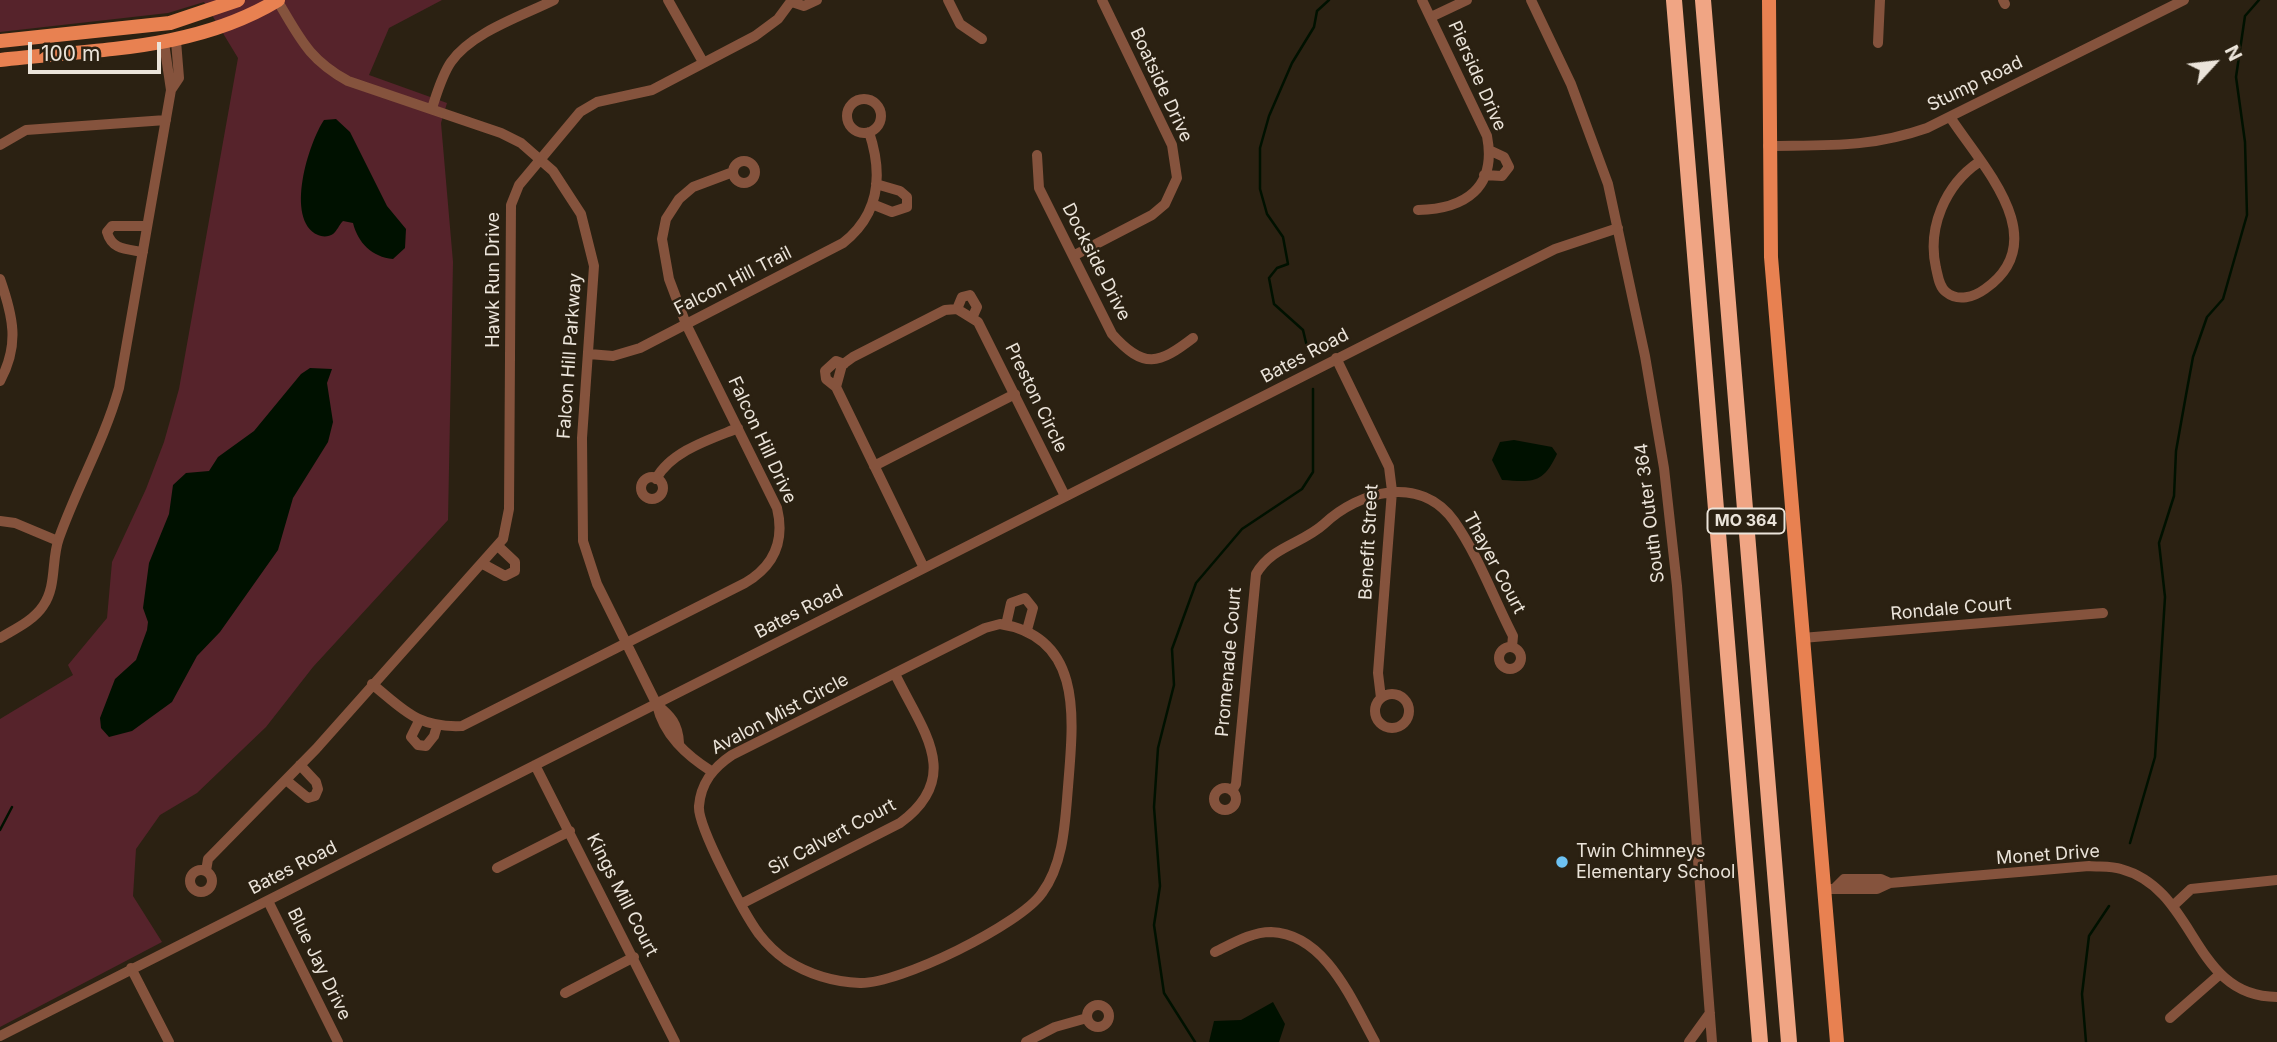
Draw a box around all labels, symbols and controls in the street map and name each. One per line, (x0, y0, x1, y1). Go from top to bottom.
street label: Pierside Drive (1443, 18, 1511, 134)
street label: Boatside Drive (1125, 24, 1197, 146)
scale bar (32, 28, 164, 72)
north arrow (2179, 28, 2249, 98)
text: 100 m (41, 41, 100, 66)
text: N (2220, 42, 2247, 65)
street label: Stump Road (1924, 52, 2026, 116)
street label: Dockside Drive (1057, 200, 1135, 324)
street label: Hawk Run Drive (483, 212, 505, 348)
street label: Falcon Hill Trail (671, 242, 795, 320)
street label: Falcon Hill Parkway (553, 272, 587, 440)
street label: Bates Road (1258, 324, 1352, 388)
street label: Preston Circle (1000, 340, 1072, 456)
street label: Falcon Hill Drive (723, 373, 801, 507)
street label: South Outer 364 (1631, 442, 1669, 584)
street label: Benefit Street (1355, 483, 1383, 601)
road number: MO 364 (1708, 508, 1784, 534)
street label: Thayer Court (1458, 509, 1530, 617)
street label: Bates Road (751, 581, 847, 643)
street label: Promenade Court (1212, 586, 1246, 738)
street label: Rondale Court (1890, 593, 2012, 625)
street label: Avalon Mist Circle (708, 669, 852, 759)
street label: Sir Calvert Court (765, 794, 899, 880)
street label: Kings Mill Court (582, 830, 662, 960)
street label: Bates Road (245, 837, 341, 899)
place label: Twin Chimneys Elementary School (1576, 841, 1735, 884)
street label: Monet Drive (1995, 841, 2101, 869)
marker: Twin Chimneys Elementary School (1554, 854, 1570, 870)
street label: Blue Jay Drive (282, 904, 356, 1024)

